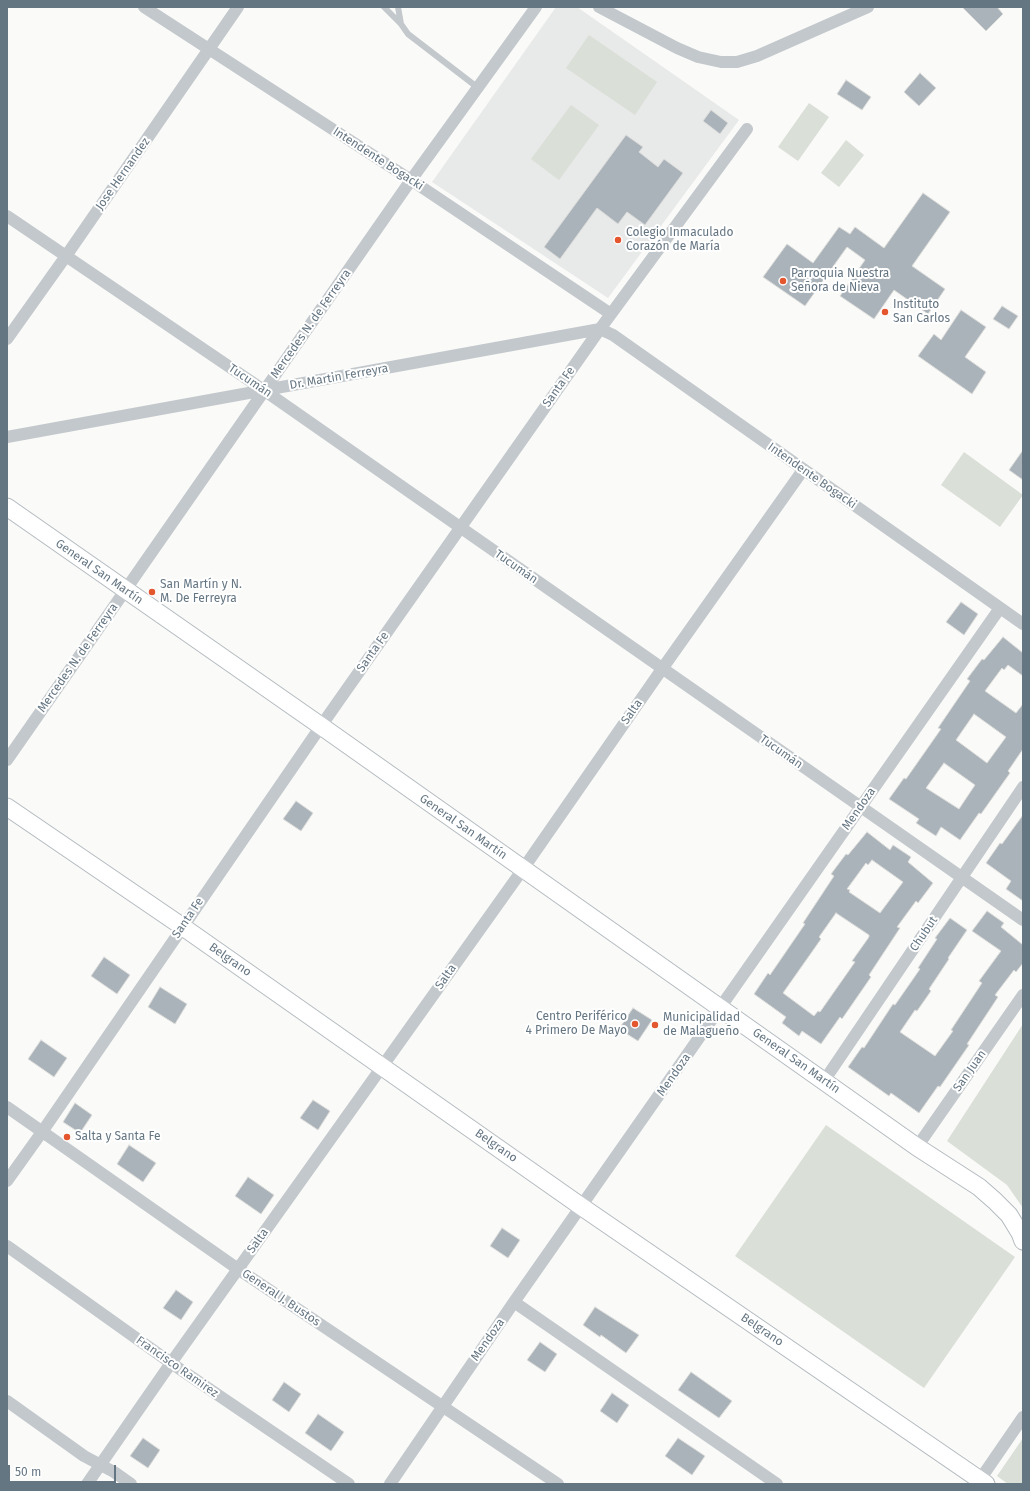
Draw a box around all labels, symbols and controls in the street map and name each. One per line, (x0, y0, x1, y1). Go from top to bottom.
street label: Intendente Bogacki (330, 124, 426, 194)
street label: Jose Hernandez (93, 135, 153, 213)
place label: Colegio Inmaculado Corazón de María (626, 226, 733, 254)
marker: Colegio Inmaculado Corazón de María (613, 235, 623, 245)
street label: Mercedes N. de Ferreyra (268, 267, 354, 381)
place label: Parroquia Nuestra Señora de Nieva (791, 267, 889, 295)
marker: Parroquia Nuestra Señora de Nieva (778, 276, 788, 286)
place label: Instituto San Carlos (893, 298, 950, 326)
marker: Instituto San Carlos (880, 307, 890, 317)
street label: Tucumán (226, 361, 274, 401)
street label: Dr. Martin Ferreyra (289, 361, 389, 393)
street label: Santa Fe (540, 364, 578, 410)
street label: Intendente Bogacki (765, 440, 859, 512)
street label: General San Martín (52, 536, 146, 608)
street label: Tucumán (492, 547, 540, 587)
place label: San Martín y N. M. De Ferreyra (160, 578, 242, 606)
marker: San Martín y N. M. De Ferreyra (147, 587, 157, 597)
street label: Mercedes N. de Ferreyra (35, 601, 121, 715)
street label: Santa Fe (354, 629, 392, 675)
street label: Salta (618, 697, 646, 727)
street label: Tucumán (757, 732, 805, 772)
street label: Mendoza (839, 785, 879, 833)
street label: General San Martín (416, 791, 510, 863)
street label: Santa Fe (169, 895, 207, 941)
street label: Chubut (907, 914, 941, 954)
street label: Belgrano (206, 940, 254, 980)
street label: Salta (432, 962, 460, 992)
place label: Centro Periférico 4 Primero De Mayo (525, 1010, 627, 1038)
place label: Municipalidad de Malagueño (663, 1011, 740, 1039)
marker: Centro Periférico 4 Primero De Mayo (630, 1019, 640, 1029)
marker: Municipalidad de Malagueño (650, 1020, 660, 1030)
street label: General San Martín (749, 1025, 843, 1097)
street label: San Juan (950, 1047, 990, 1095)
street label: Mendoza (654, 1051, 694, 1099)
street label: Belgrano (472, 1126, 520, 1166)
place label: Salta y Santa Fe (75, 1130, 161, 1144)
marker: Salta y Santa Fe (62, 1132, 72, 1142)
street label: Salta (244, 1226, 272, 1256)
street label: General J. Bustos (239, 1266, 323, 1330)
street label: Belgrano (738, 1311, 786, 1349)
street label: Mendoza (468, 1316, 508, 1364)
street label: Francisco Ramirez (133, 1333, 221, 1401)
scale bar (10, 1457, 118, 1483)
text: 50 m (15, 1465, 41, 1479)

